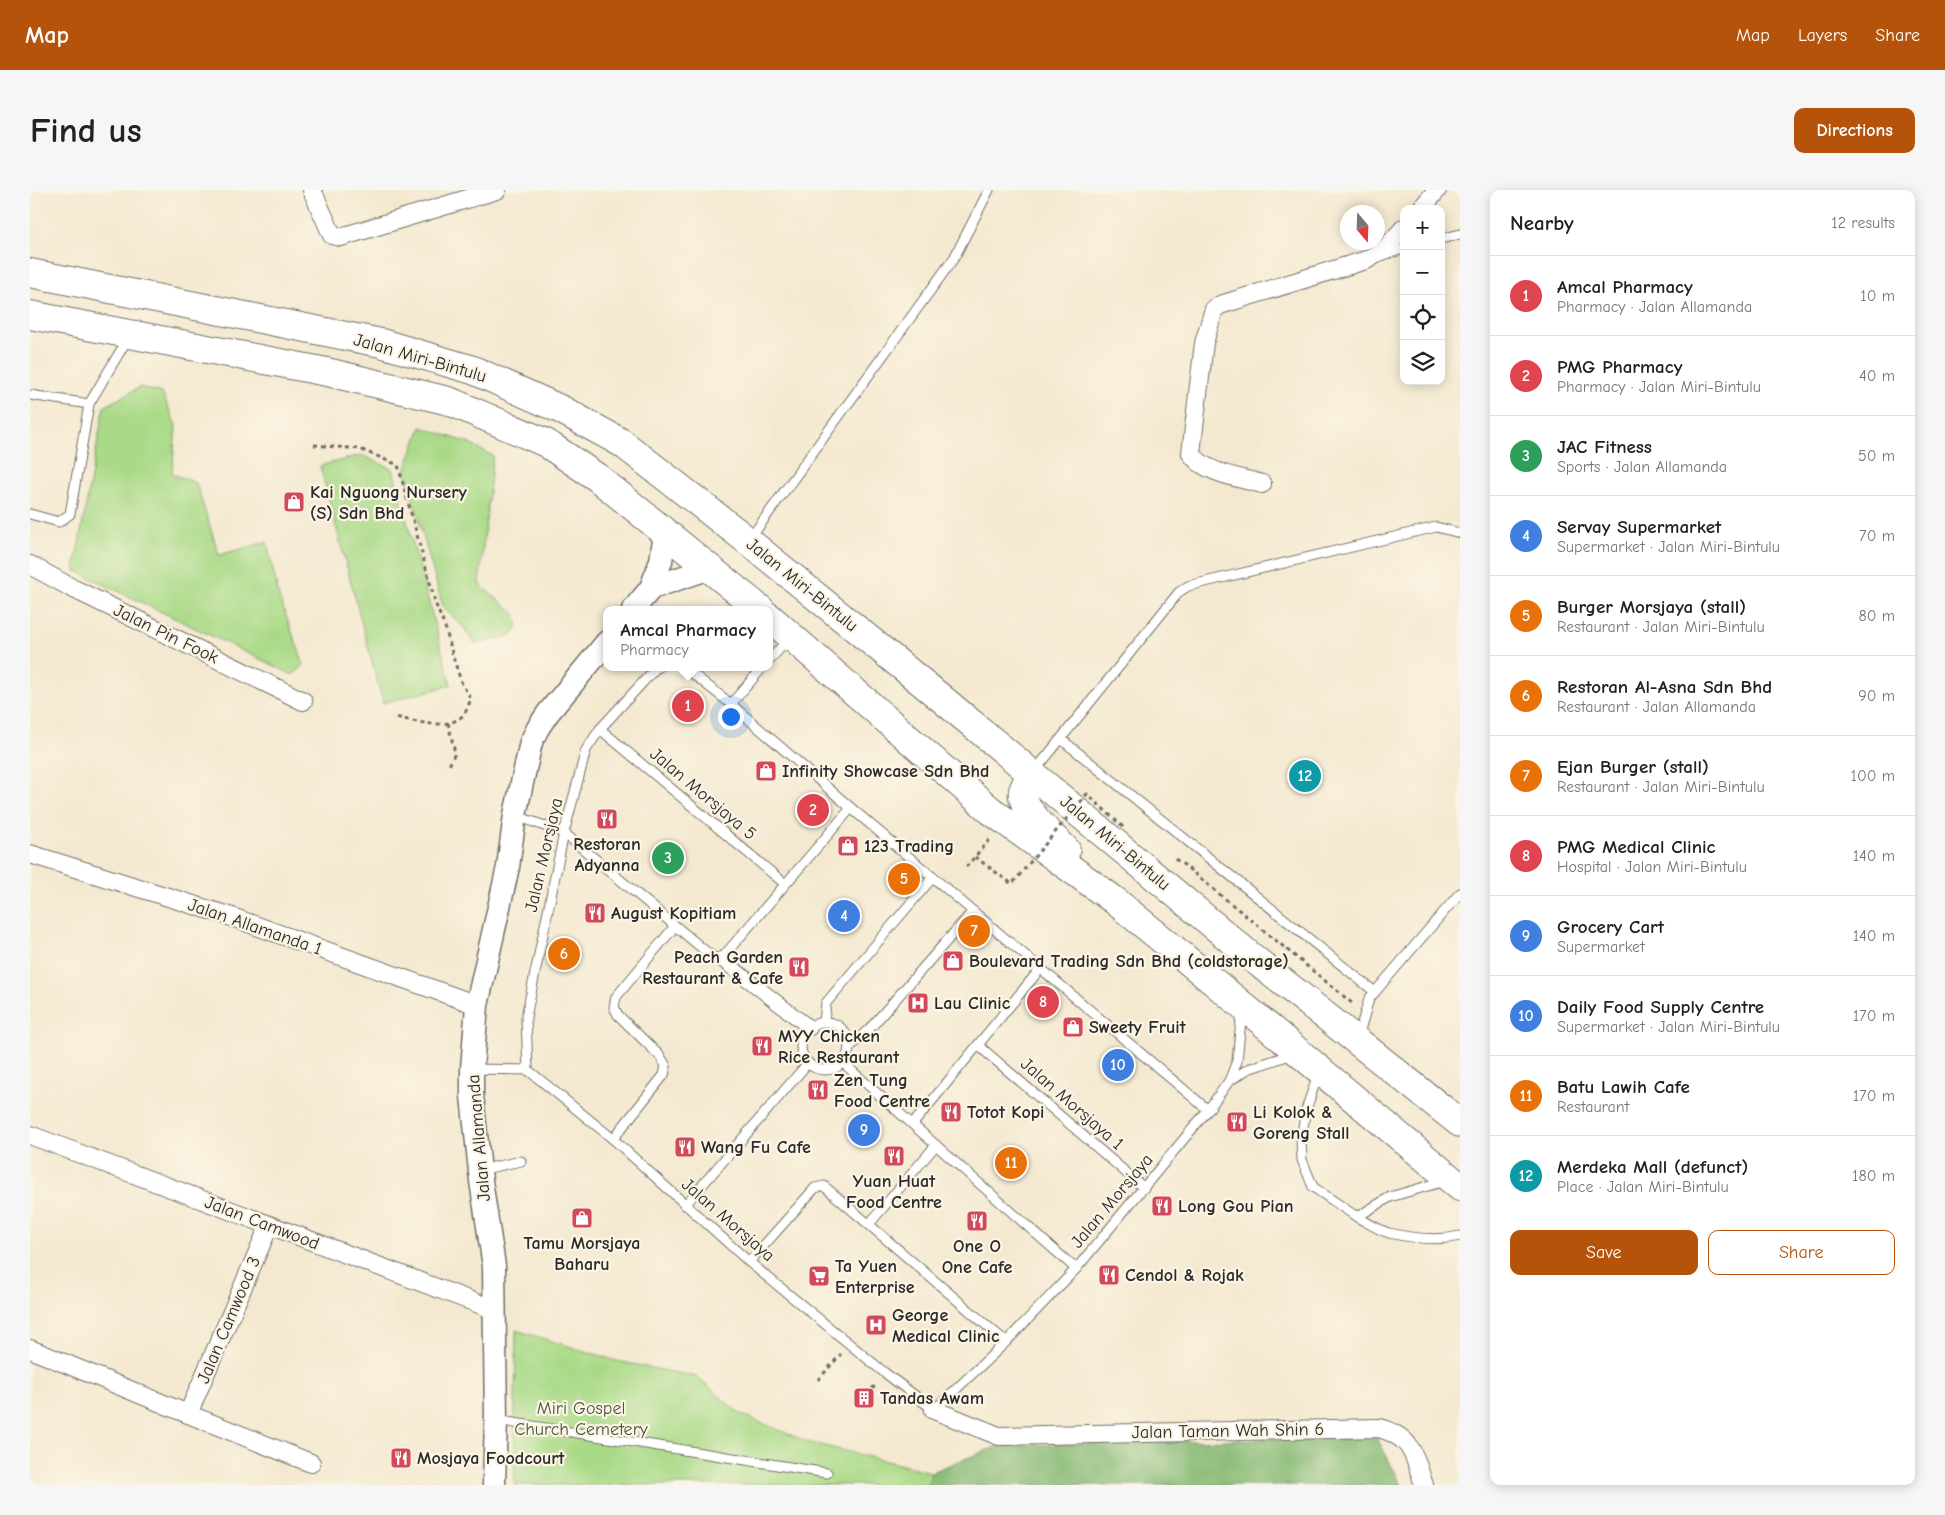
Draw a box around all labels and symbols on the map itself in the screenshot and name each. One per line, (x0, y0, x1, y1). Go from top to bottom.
north arrow (1340, 205, 1385, 250)
street label: Jalan Miri-Bintulu (351, 329, 489, 387)
place label: Kai Nguong Nursery (S) Sdn Bhd (310, 482, 467, 524)
shop icon: Kai Nguong Nursery (S) Sdn Bhd (282, 490, 306, 514)
street label: Jalan Miri-Bintulu (742, 534, 862, 636)
street label: Jalan Pin Fook (110, 600, 222, 669)
pin: 1 (672, 687, 704, 725)
your location (718, 704, 744, 730)
street label: Jalan Morsjaya 5 (646, 743, 760, 845)
pin: 12 (1289, 757, 1321, 795)
shop icon: Infinity Showcase Sdn Bhd (754, 759, 778, 783)
place label: Infinity Showcase Sdn Bhd (782, 761, 990, 782)
pin: 2 (797, 791, 829, 829)
street label: Jalan Miri-Bintulu (1056, 791, 1174, 895)
street label: Jalan Morsjaya (521, 796, 567, 914)
restaurant icon: Restoran Adyanna (595, 807, 619, 831)
place label: Restoran Adyanna (573, 834, 641, 876)
shop icon: 123 Trading (836, 834, 860, 858)
place label: 123 Trading (864, 836, 954, 857)
pin: 3 (652, 839, 684, 877)
pin: 5 (888, 860, 920, 898)
street label: Jalan Allamanda 1 (185, 894, 325, 960)
pin: 4 (828, 897, 860, 935)
restaurant icon: August Kopitiam (583, 901, 607, 925)
place label: August Kopitiam (611, 903, 736, 924)
pin: 7 (958, 912, 990, 950)
pin: 6 (548, 935, 580, 973)
place label: Peach Garden Restaurant & Cafe (642, 947, 783, 989)
shop icon: Boulevard Trading Sdn Bhd (coldstorage) (941, 949, 965, 973)
place label: Boulevard Trading Sdn Bhd (coldstorage) (969, 951, 1289, 972)
restaurant icon: Peach Garden Restaurant & Cafe (787, 955, 811, 979)
pin: 8 (1027, 983, 1059, 1021)
hospital icon: Lau Clinic (906, 991, 930, 1015)
place label: Lau Clinic (934, 993, 1011, 1014)
shop icon: Sweety Fruit (1061, 1015, 1085, 1039)
place label: Sweety Fruit (1089, 1017, 1187, 1038)
place label: MYY Chicken Rice Restaurant (778, 1026, 900, 1068)
restaurant icon: MYY Chicken Rice Restaurant (750, 1034, 774, 1058)
pin: 10 (1102, 1046, 1134, 1084)
street label: Jalan Morsjaya 1 (1016, 1054, 1128, 1154)
place label: Zen Tung Food Centre (834, 1070, 930, 1112)
street label: Jalan Allamanda (463, 1074, 495, 1202)
restaurant icon: Zen Tung Food Centre (806, 1078, 830, 1102)
restaurant icon: Totot Kopi (939, 1100, 963, 1124)
place label: Totot Kopi (967, 1102, 1044, 1123)
place label: Li Kolok & Goreng Stall (1253, 1102, 1350, 1144)
restaurant icon: Li Kolok & Goreng Stall (1225, 1110, 1249, 1134)
pin: 9 (848, 1111, 880, 1149)
restaurant icon: Wang Fu Cafe (673, 1135, 697, 1159)
place label: Wang Fu Cafe (701, 1137, 811, 1158)
restaurant icon: Yuan Huat Food Centre (882, 1144, 906, 1168)
pin: 11 (995, 1144, 1027, 1182)
street label: Jalan Morsjaya (1066, 1150, 1158, 1252)
place label: Yuan Huat Food Centre (846, 1171, 942, 1213)
street label: Jalan Morsjaya (677, 1174, 779, 1266)
street label: Jalan Camwood (202, 1192, 322, 1254)
restaurant icon: Long Gou Pian (1150, 1194, 1174, 1218)
place label: Long Gou Pian (1178, 1196, 1294, 1217)
shop icon: Tamu Morsjaya Baharu (570, 1206, 594, 1230)
restaurant icon: One O One Cafe (965, 1209, 989, 1233)
place label: Tamu Morsjaya Baharu (524, 1233, 640, 1275)
place label: One O One Cafe (942, 1236, 1013, 1278)
street label: Jalan Camwood 3 (193, 1253, 265, 1387)
place label: Ta Yuen Enterprise (835, 1256, 915, 1298)
restaurant icon: Cendol & Rojak (1097, 1263, 1121, 1287)
supermarket icon: Ta Yuen Enterprise (807, 1264, 831, 1288)
place label: Cendol & Rojak (1125, 1265, 1244, 1286)
place label: George Medical Clinic (892, 1305, 1000, 1347)
hospital icon: George Medical Clinic (864, 1313, 888, 1337)
building icon: Tandas Awam (852, 1386, 876, 1410)
place label: Tandas Awam (880, 1388, 984, 1409)
park label: Miri Gospel Church Cemetery (514, 1398, 649, 1440)
street label: Jalan Taman Wah Shin 6 (1132, 1419, 1324, 1443)
restaurant icon: Mosjaya Foodcourt (389, 1446, 413, 1470)
place label: Mosjaya Foodcourt (417, 1448, 566, 1469)

